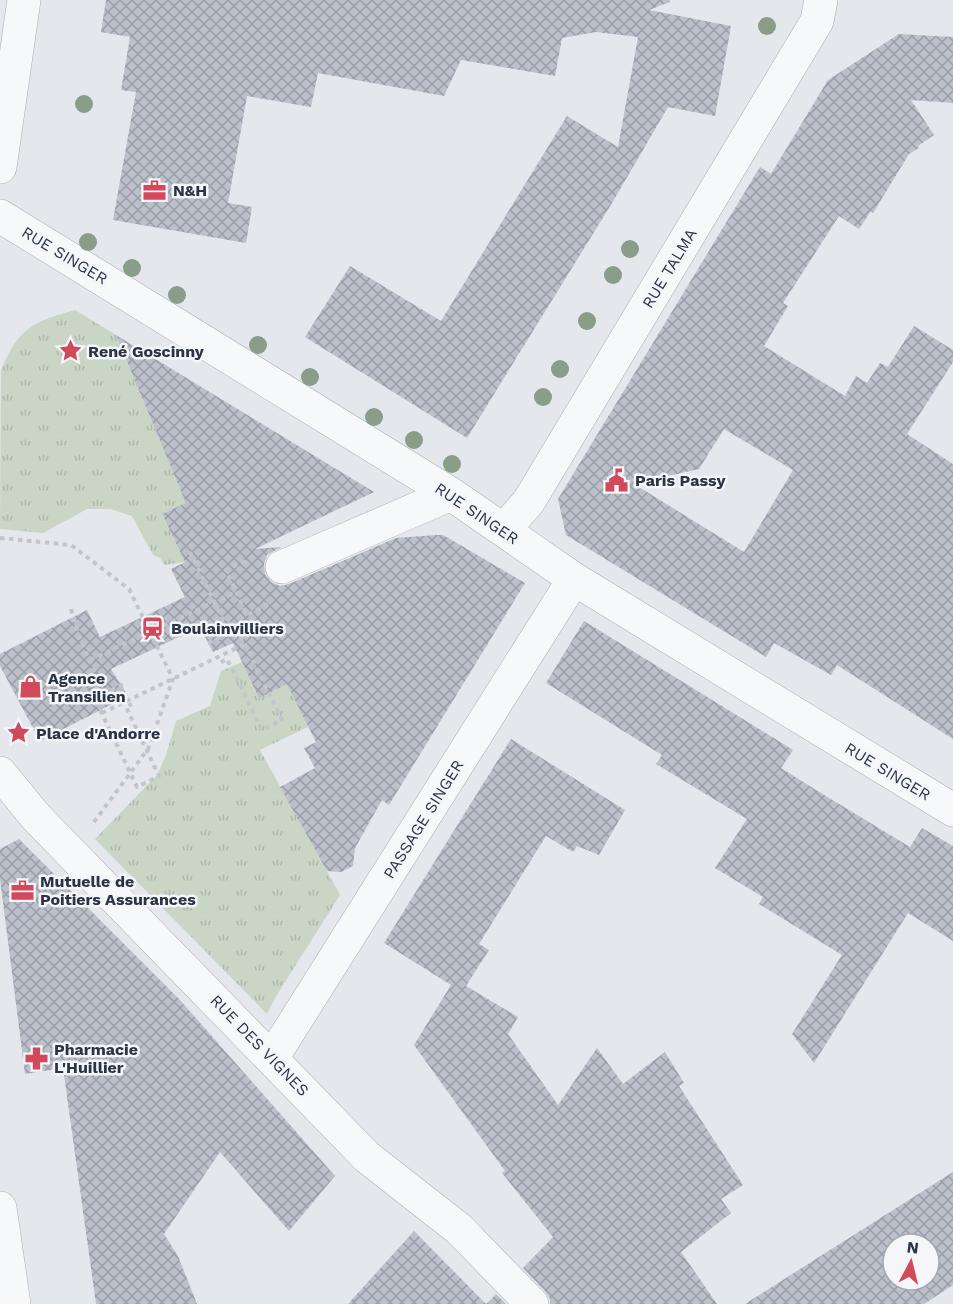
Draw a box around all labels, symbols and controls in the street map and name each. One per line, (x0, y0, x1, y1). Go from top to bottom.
office icon: N&H (142, 177, 168, 203)
place label: N&H (173, 181, 207, 200)
street label: RUE SINGER (18, 222, 111, 289)
street label: RUE TALMA (638, 225, 701, 312)
place icon: René Goscinny (57, 338, 83, 364)
place label: René Goscinny (88, 342, 205, 361)
public building icon: Paris Passy (604, 467, 630, 493)
place label: Paris Passy (635, 471, 726, 490)
street label: RUE SINGER (431, 478, 522, 548)
station icon: Boulainvilliers (140, 615, 166, 641)
place label: Boulainvilliers (171, 619, 284, 638)
place label: Agence Transilien (48, 669, 126, 706)
shop icon: Agence Transilien (17, 674, 43, 700)
place icon: Place d'Andorre (5, 720, 31, 746)
place label: Place d'Andorre (36, 724, 160, 743)
street label: RUE SINGER (841, 738, 934, 805)
street label: PASSAGE SINGER (379, 756, 468, 882)
place label: Mutuelle de Poitiers Assurances (40, 872, 196, 909)
office icon: Mutuelle de Poitiers Assurances (9, 877, 35, 903)
street label: RUE DES VIGNES (206, 991, 313, 1100)
place label: Pharmacie L'Huillier (54, 1040, 138, 1077)
pharmacy icon: Pharmacie L'Huillier (23, 1045, 49, 1071)
north arrow (881, 1232, 941, 1292)
text: N (906, 1237, 920, 1258)

